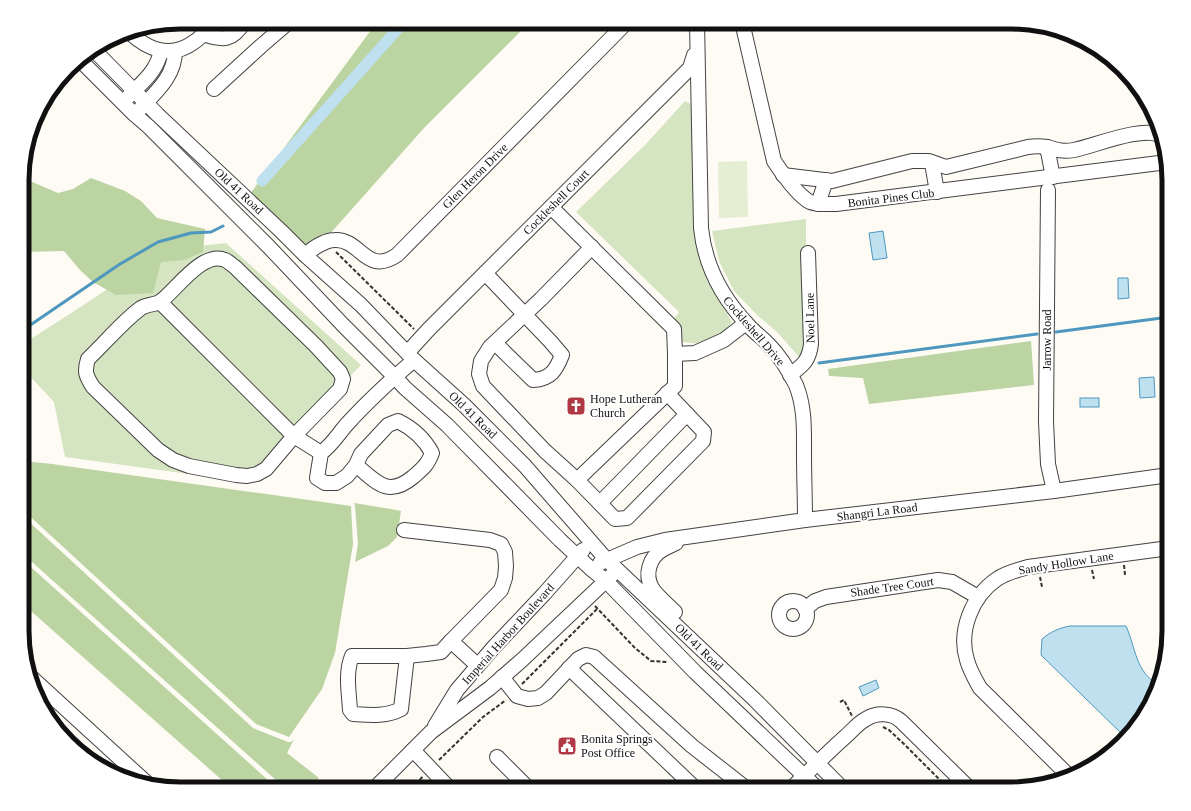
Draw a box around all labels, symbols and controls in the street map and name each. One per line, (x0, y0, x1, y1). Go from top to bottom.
street label: Glen Heron Drive (439, 140, 511, 212)
street label: Old 41 Road (212, 165, 266, 217)
street label: Cockleshell Court (520, 166, 592, 238)
street label: Bonita Pines Club (847, 186, 935, 210)
street label: Noel Lane (803, 293, 817, 343)
street label: Cockleshell Drive (720, 294, 788, 368)
street label: Jarrow Road (1040, 310, 1054, 370)
street label: Old 41 Road (446, 389, 500, 441)
place label: Hope Lutheran Church (590, 392, 662, 420)
church icon: Hope Lutheran Church (565, 395, 587, 417)
street label: Shangri La Road (836, 500, 918, 524)
street label: Sandy Hollow Lane (1018, 549, 1114, 577)
street label: Shade Tree Court (849, 574, 935, 600)
street label: Imperial Harbor Boulevard (459, 581, 557, 687)
street label: Old 41 Road (672, 621, 726, 673)
place label: Bonita Springs Post Office (581, 732, 653, 760)
public building icon: Bonita Springs Post Office (556, 735, 578, 757)

